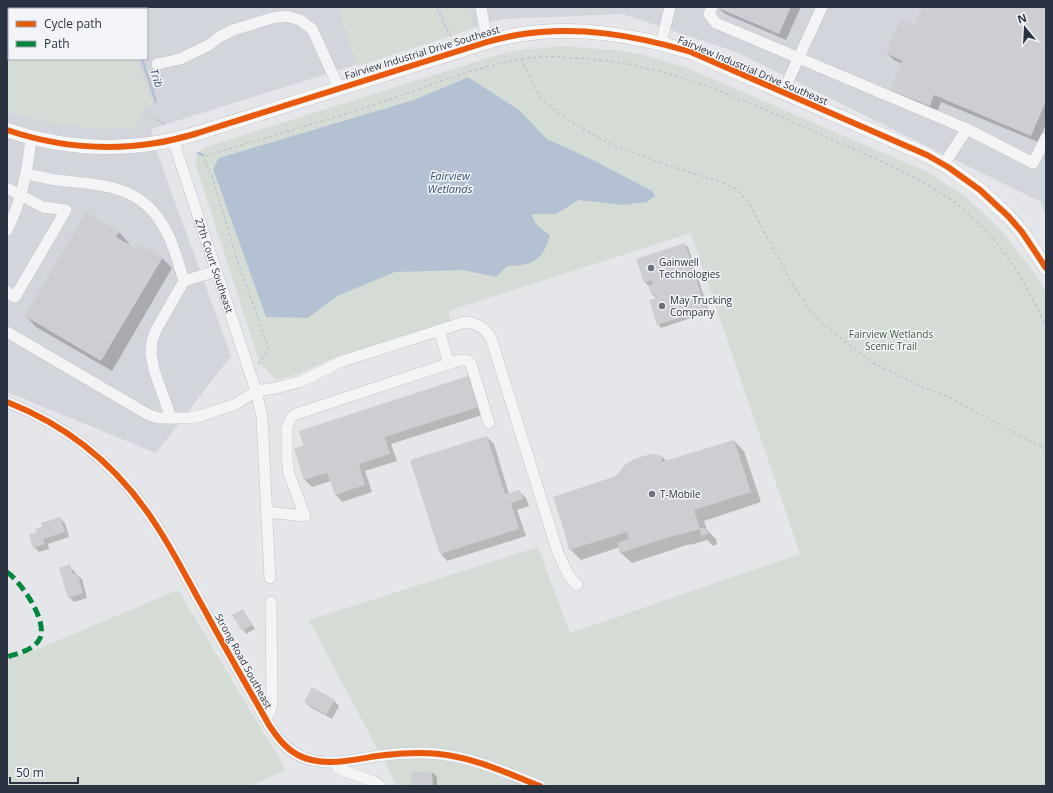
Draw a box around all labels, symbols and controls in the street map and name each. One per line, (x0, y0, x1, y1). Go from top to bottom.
legend (8, 8, 148, 60)
north arrow (1005, 8, 1045, 48)
text: N (1015, 9, 1028, 27)
text: Cycle path (44, 15, 102, 32)
street label: Fairview Industrial Drive Southeast (343, 22, 502, 82)
street label: Fairview Industrial Drive Southeast (676, 32, 830, 108)
text: Path (44, 35, 70, 52)
water label: Trib (147, 67, 167, 89)
water label: Fairview Wetlands (428, 168, 473, 196)
street label: 27th Court Southeast (192, 216, 237, 315)
place label: Gainwell Technologies (659, 255, 720, 281)
marker: Gainwell Technologies (646, 263, 656, 273)
place label: May Trucking Company (670, 293, 733, 319)
marker: May Trucking Company (657, 301, 667, 311)
park label: Fairview Wetlands Scenic Trail (849, 327, 933, 353)
place label: T-Mobile (660, 487, 701, 501)
marker: T-Mobile (647, 489, 657, 499)
street label: Strong Road Southeast (212, 611, 276, 711)
scale bar (10, 759, 78, 785)
text: 50 m (16, 764, 44, 781)

